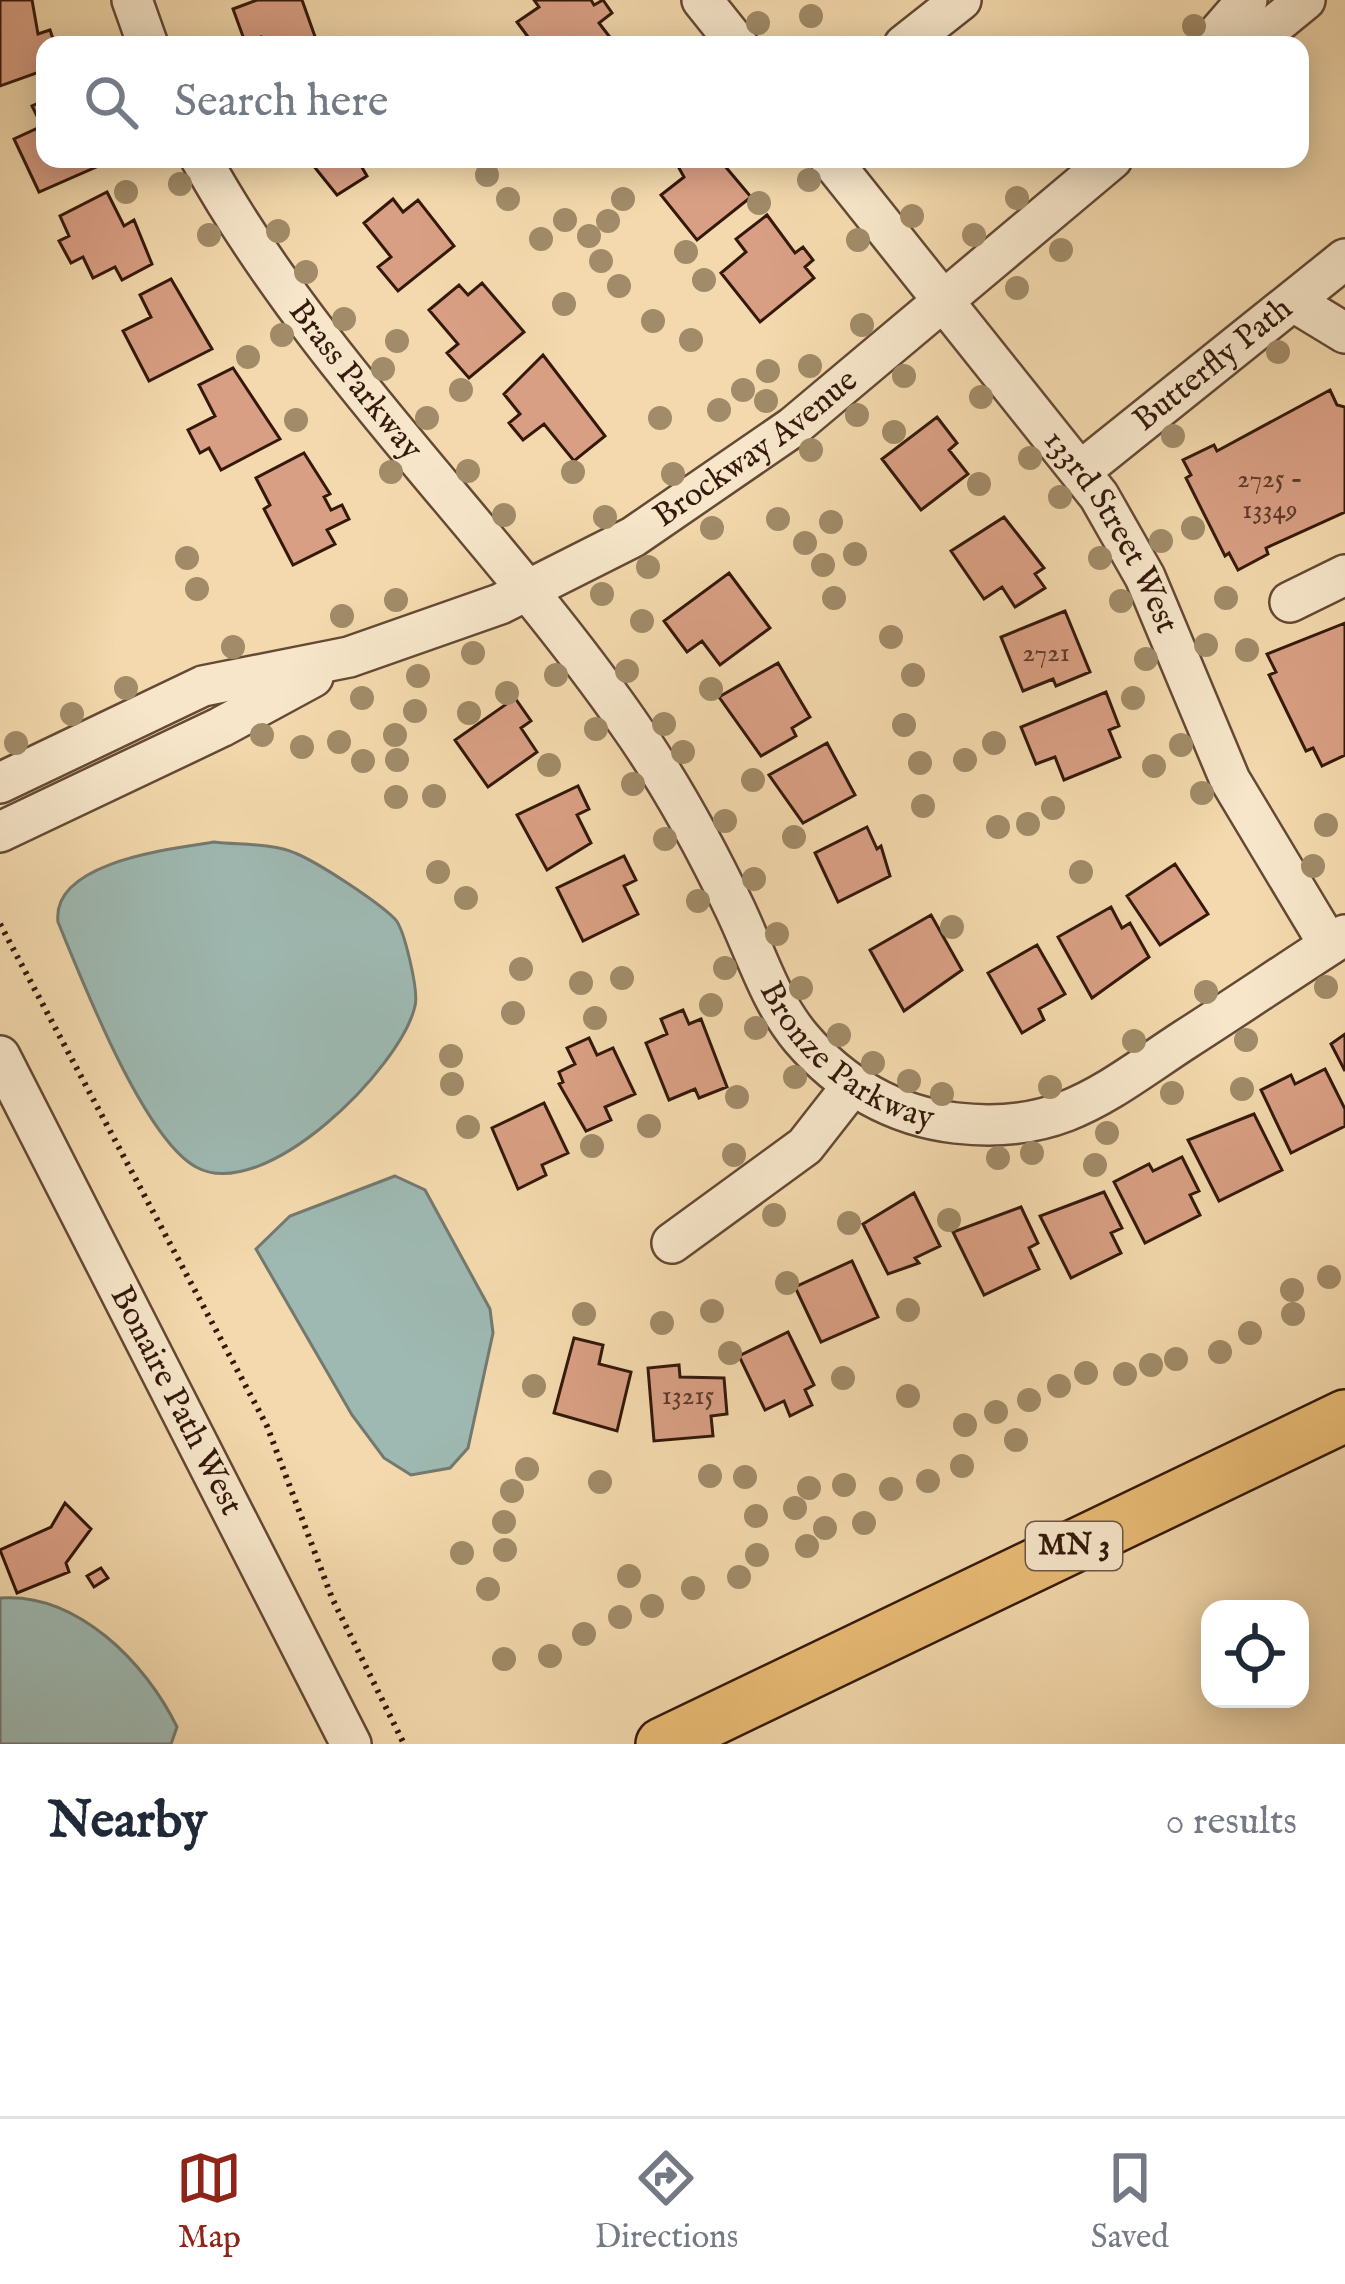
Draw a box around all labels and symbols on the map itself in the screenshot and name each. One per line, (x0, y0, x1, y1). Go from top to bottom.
street label: Butterfly Path (1125, 288, 1301, 441)
street label: Brass Parkway (278, 292, 432, 470)
street label: Brockway Avenue (645, 360, 867, 538)
street label: 133rd Street West (1033, 421, 1187, 640)
house number: 2725 - 13349 (1237, 463, 1303, 528)
house number: 2721 (1022, 637, 1070, 671)
street label: Bronze Parkway (749, 975, 939, 1140)
street label: Bonaire Path West (100, 1279, 252, 1522)
house number: 13215 (662, 1380, 715, 1414)
road number: MN 3 (1026, 1522, 1122, 1570)

